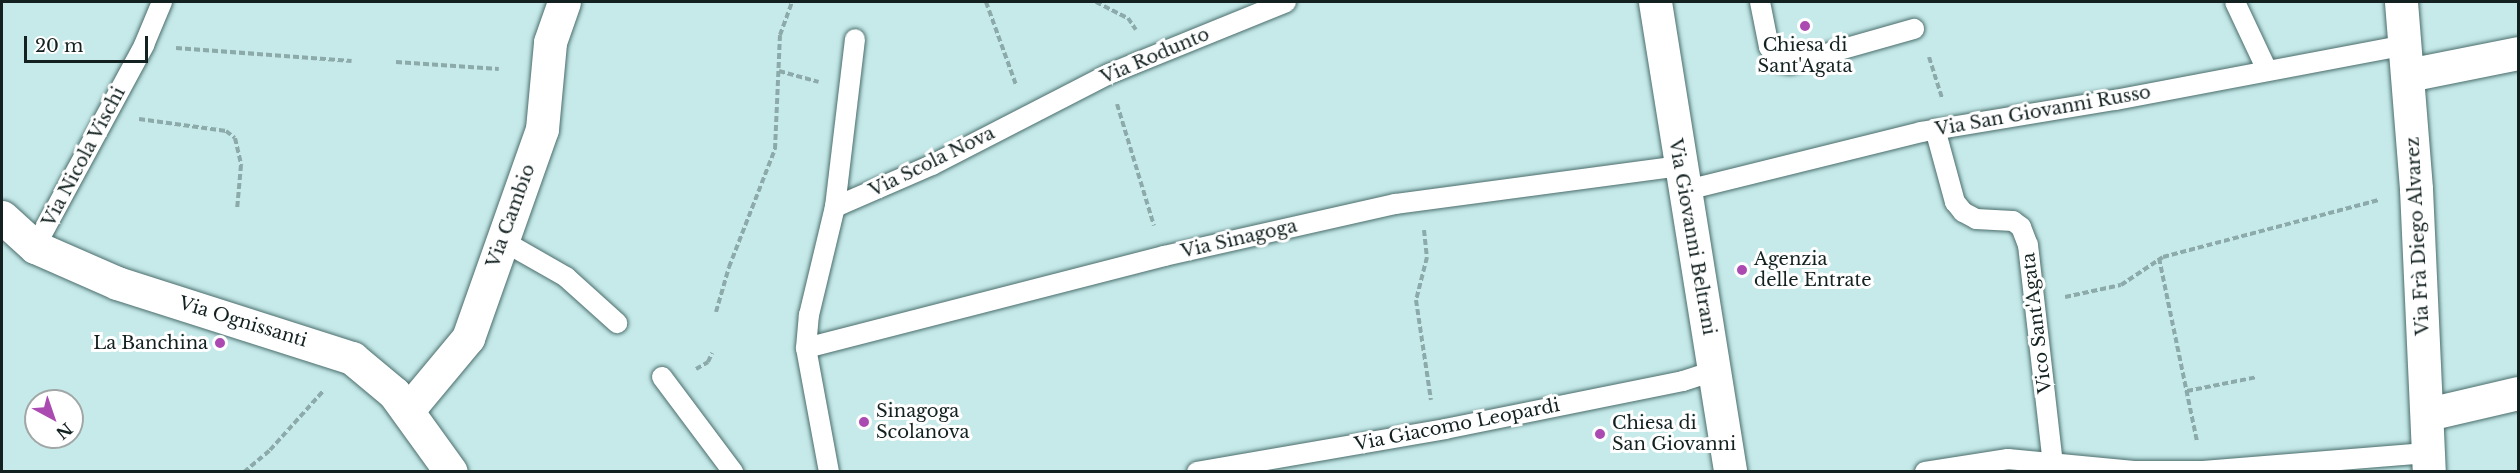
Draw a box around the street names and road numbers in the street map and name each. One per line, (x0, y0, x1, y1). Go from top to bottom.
street label: Via Rodunto (1097, 23, 1213, 89)
street label: Via San Giovanni Russo (1933, 81, 2153, 141)
street label: Via Nicola Vischi (38, 83, 130, 231)
street label: Via Scola Nova (866, 122, 998, 202)
street label: Via Frà Diego Alvarez (2402, 136, 2434, 336)
street label: Via Giovanni Beltrani (1664, 137, 1720, 337)
street label: Via Cambio (482, 161, 540, 271)
street label: Via Sinagoga (1179, 215, 1299, 263)
street label: Vico Sant'Agata (2018, 251, 2056, 395)
street label: Via Ognissanti (176, 292, 310, 352)
street label: Via Giacomo Leopardi (1352, 394, 1562, 456)

